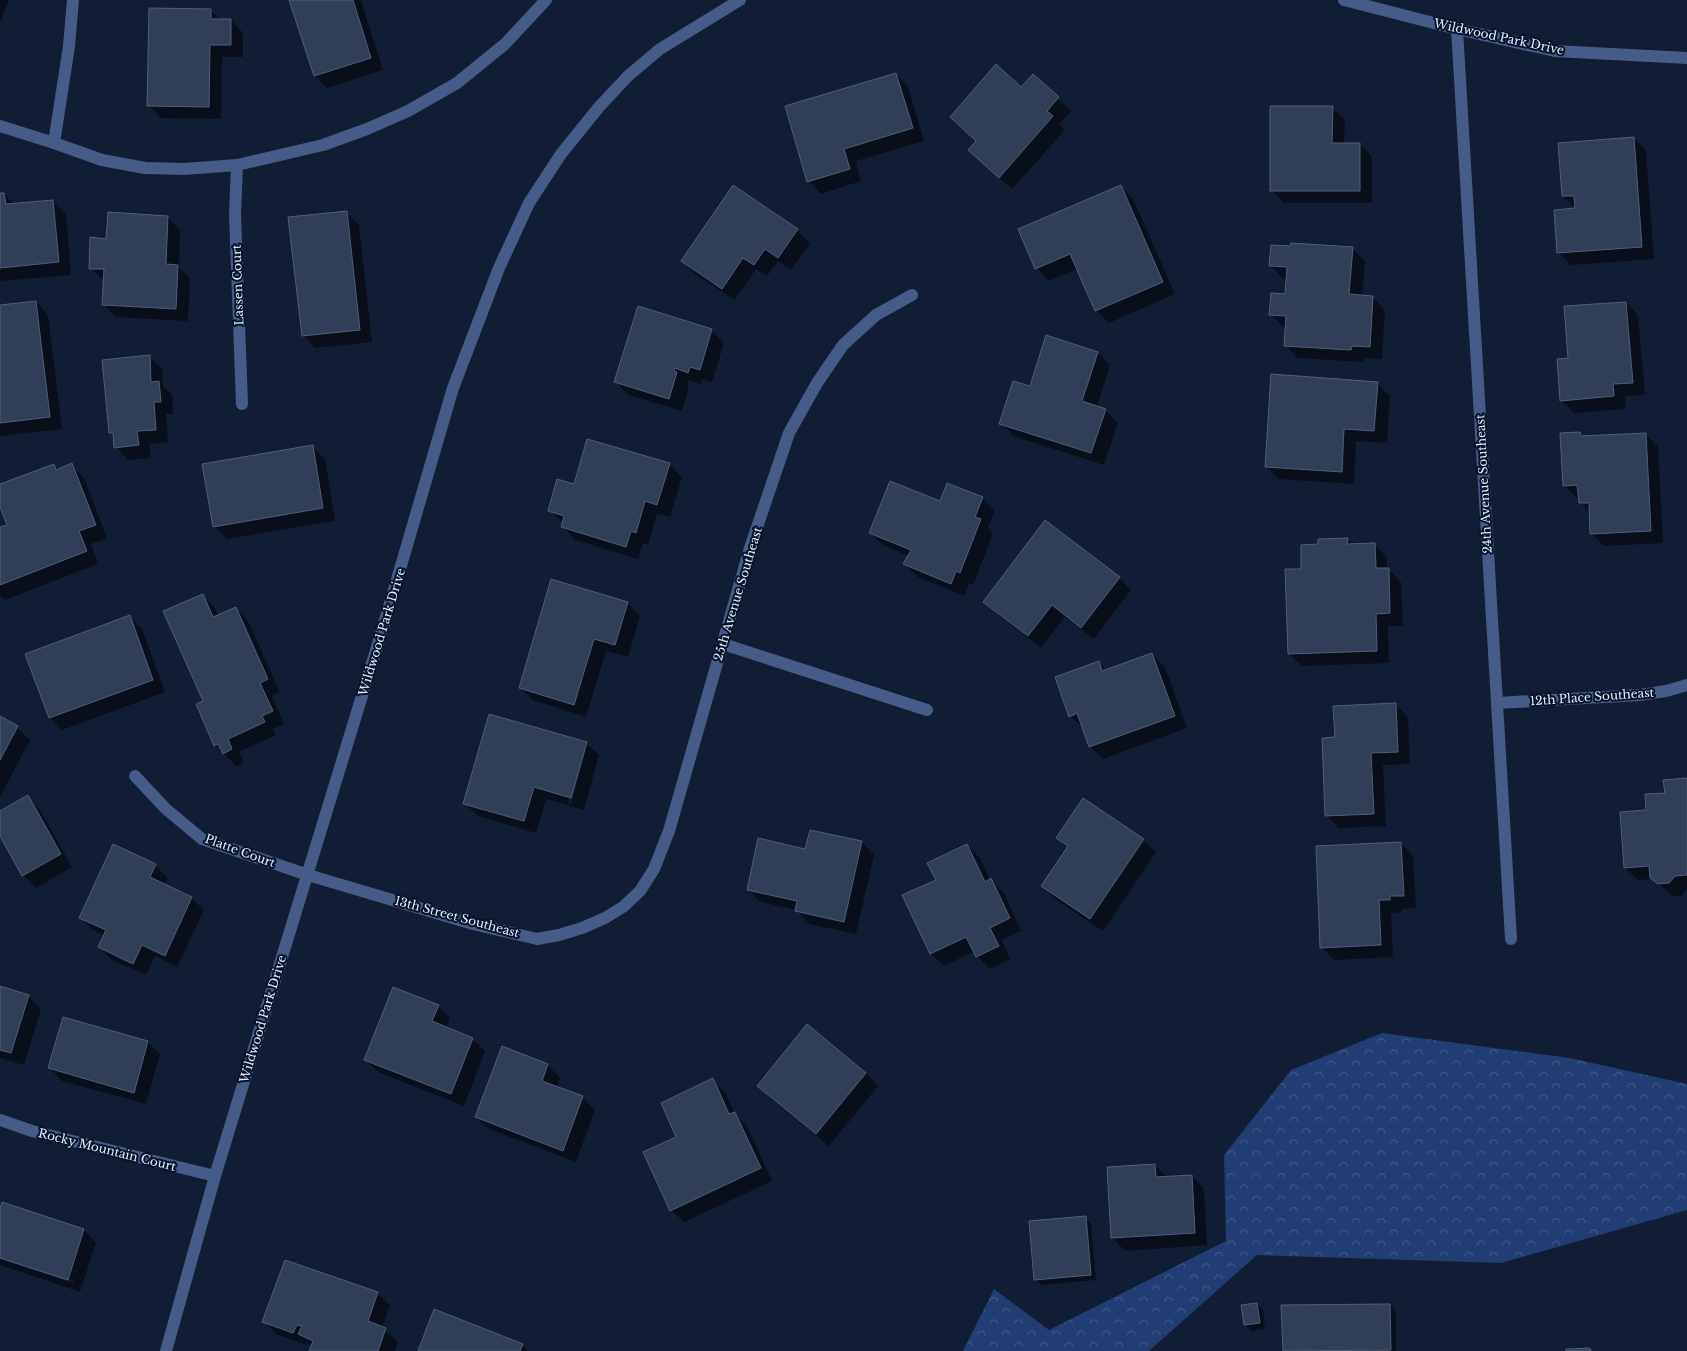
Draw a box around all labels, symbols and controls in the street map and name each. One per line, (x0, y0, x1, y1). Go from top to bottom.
street label: Wildwood Park Drive (1432, 15, 1566, 58)
street label: Lassen Court (229, 244, 246, 326)
street label: 24th Avenue Southeast (1472, 414, 1495, 554)
street label: 25th Avenue Southeast (710, 525, 765, 663)
street label: Wildwood Park Drive (355, 566, 408, 698)
street label: 12th Place Southeast (1529, 685, 1655, 708)
street label: Platte Court (203, 831, 278, 870)
street label: 13th Street Southeast (393, 893, 522, 941)
street label: Wildwood Park Drive (236, 953, 289, 1085)
street label: Rocky Mountain Court (37, 1125, 178, 1174)

